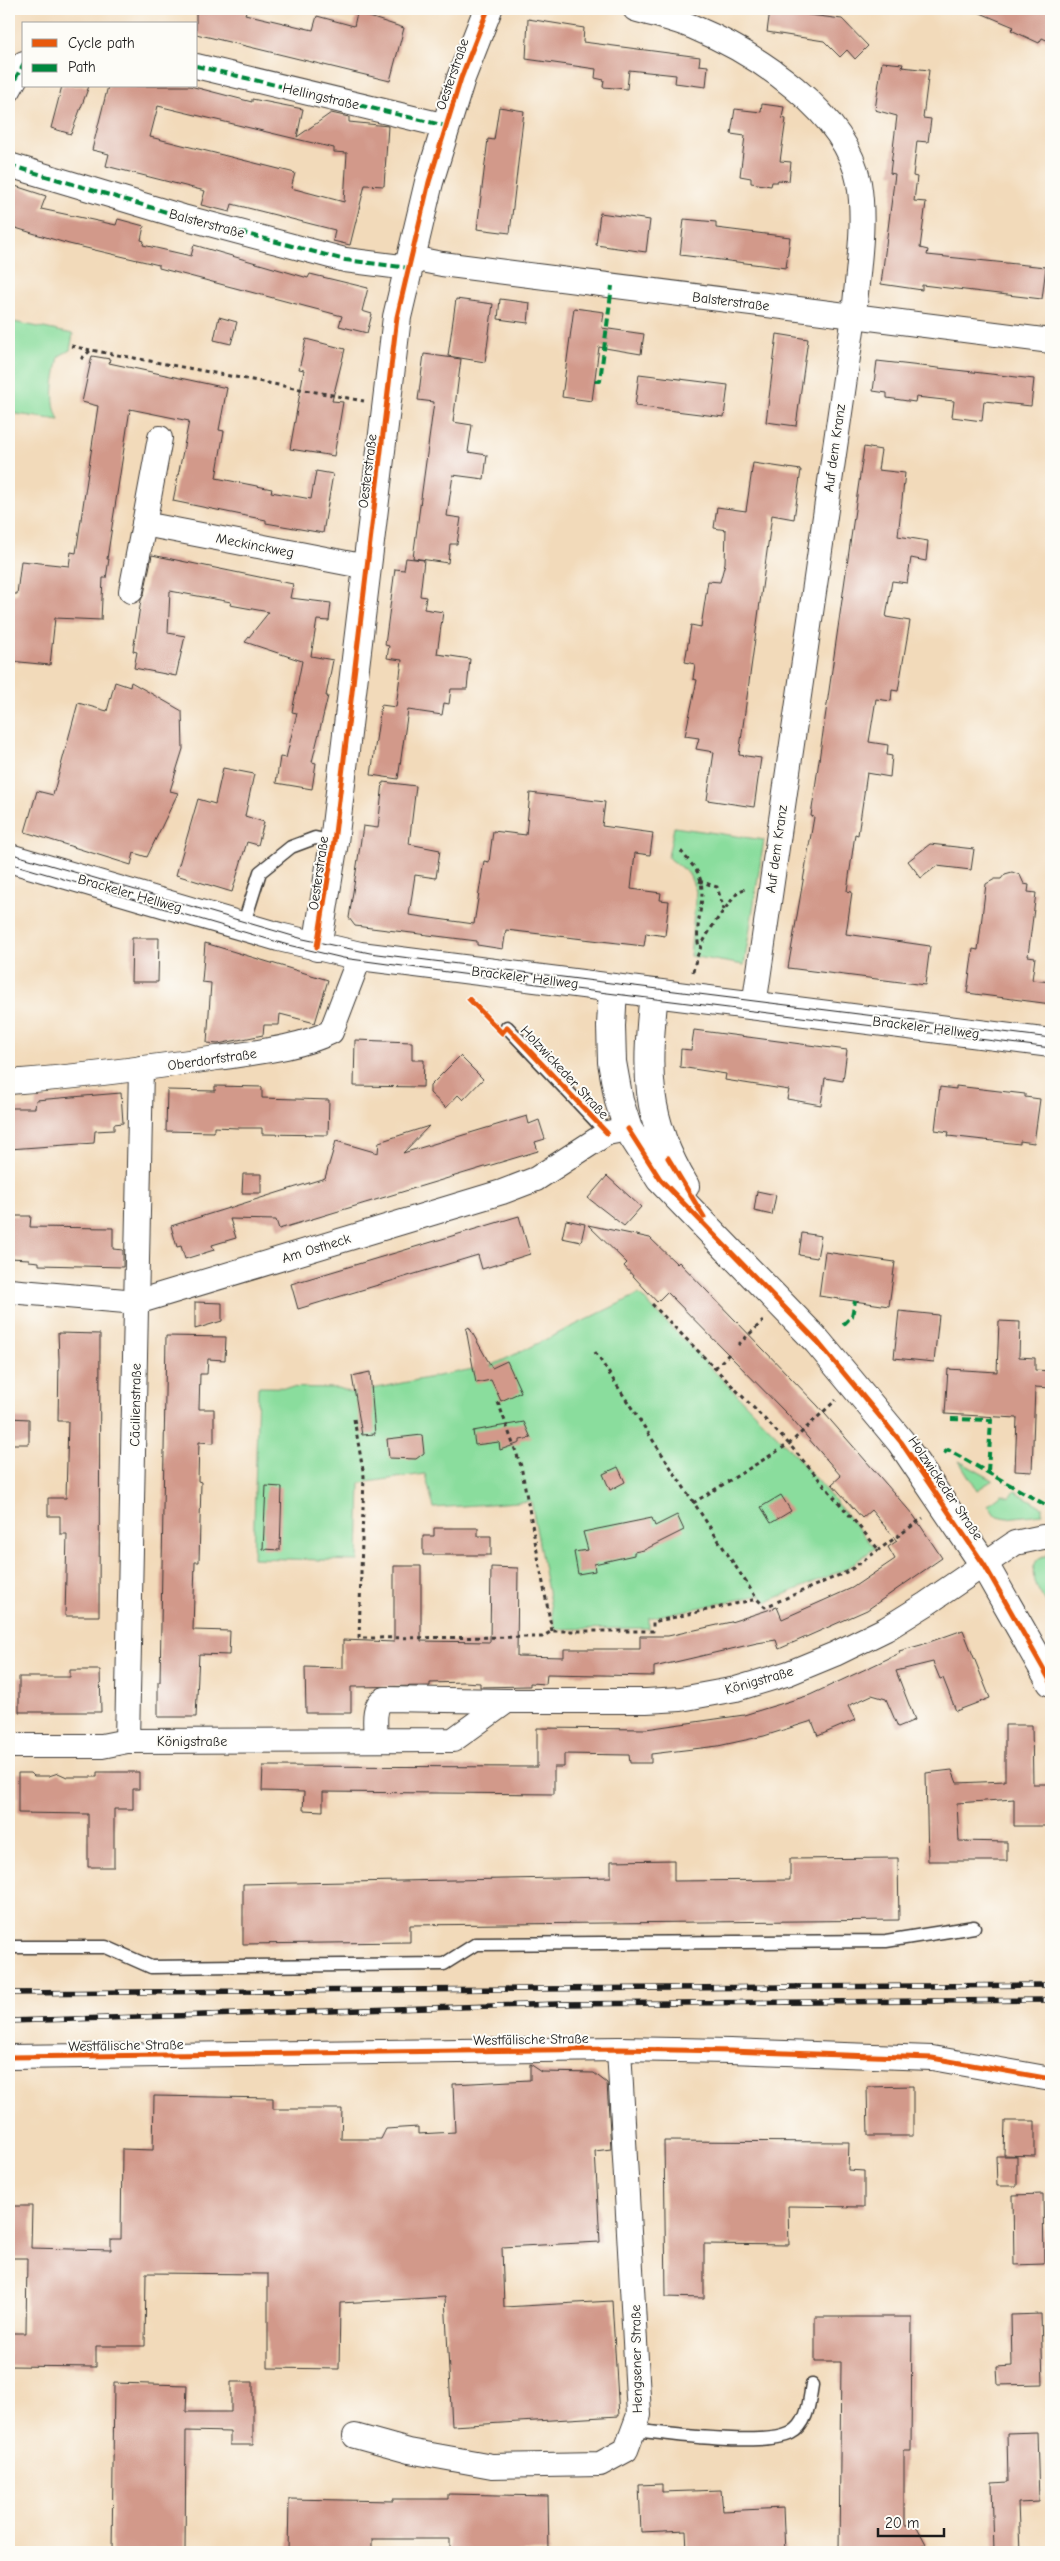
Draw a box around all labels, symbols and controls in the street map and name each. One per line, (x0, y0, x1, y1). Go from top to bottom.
legend (22, 22, 198, 88)
text: Cycle path (68, 34, 135, 52)
street label: Oesterstraße (432, 36, 473, 112)
text: Path (68, 58, 96, 76)
street label: Hellingstraße (281, 79, 361, 114)
street label: Balsterstraße (167, 205, 247, 242)
street label: Balsterstraße (691, 288, 771, 315)
street label: Auf dem Kranz (820, 403, 849, 493)
street label: Oesterstraße (355, 433, 380, 509)
street label: Meckinckweg (214, 530, 295, 561)
street label: Auf dem Kranz (762, 804, 791, 894)
street label: Oesterstraße (305, 835, 332, 911)
street label: Brackeler Hellweg (76, 870, 184, 916)
street label: Brackeler Hellweg (471, 963, 579, 992)
street label: Brackeler Hellweg (872, 1013, 980, 1042)
street label: Holzwickeder Straße (517, 1022, 612, 1123)
street label: Oberdorfstraße (166, 1045, 258, 1074)
street label: Am Ostheck (280, 1230, 353, 1267)
street label: Cäcilienstraße (126, 1363, 145, 1447)
street label: Holzwickeder Straße (904, 1433, 987, 1544)
street label: Königstraße (723, 1663, 795, 1698)
street label: Königstraße (157, 1733, 227, 1750)
street label: Westfälische Straße (473, 2030, 589, 2049)
street label: Westfälische Straße (68, 2036, 184, 2055)
street label: Hengsener Straße (627, 2304, 646, 2413)
scale bar (878, 2506, 944, 2538)
text: 20 m (885, 2514, 919, 2532)

